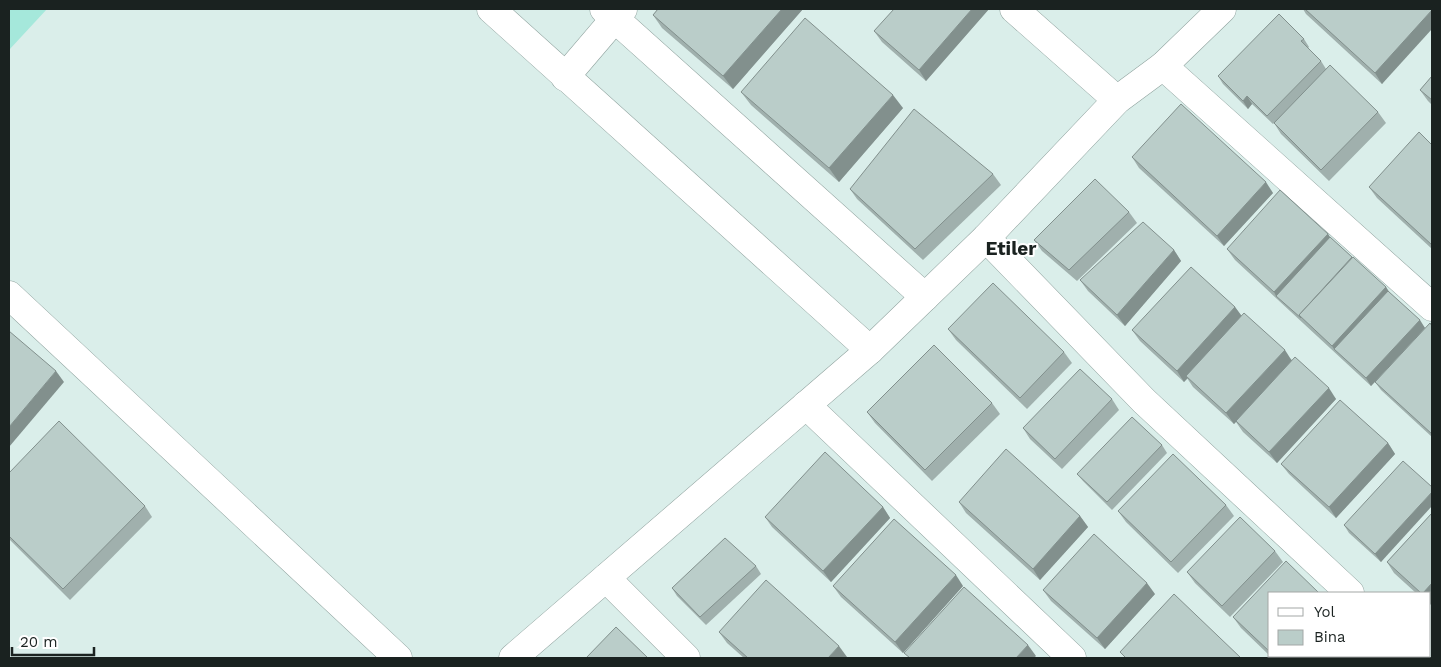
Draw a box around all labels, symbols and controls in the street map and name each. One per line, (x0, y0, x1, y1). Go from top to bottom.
district label: Etiler (985, 237, 1037, 260)
legend (1268, 592, 1431, 657)
text: Yol (1314, 603, 1336, 621)
scale bar (12, 624, 95, 656)
text: Bina (1314, 628, 1346, 646)
text: 20 m (20, 633, 58, 651)

